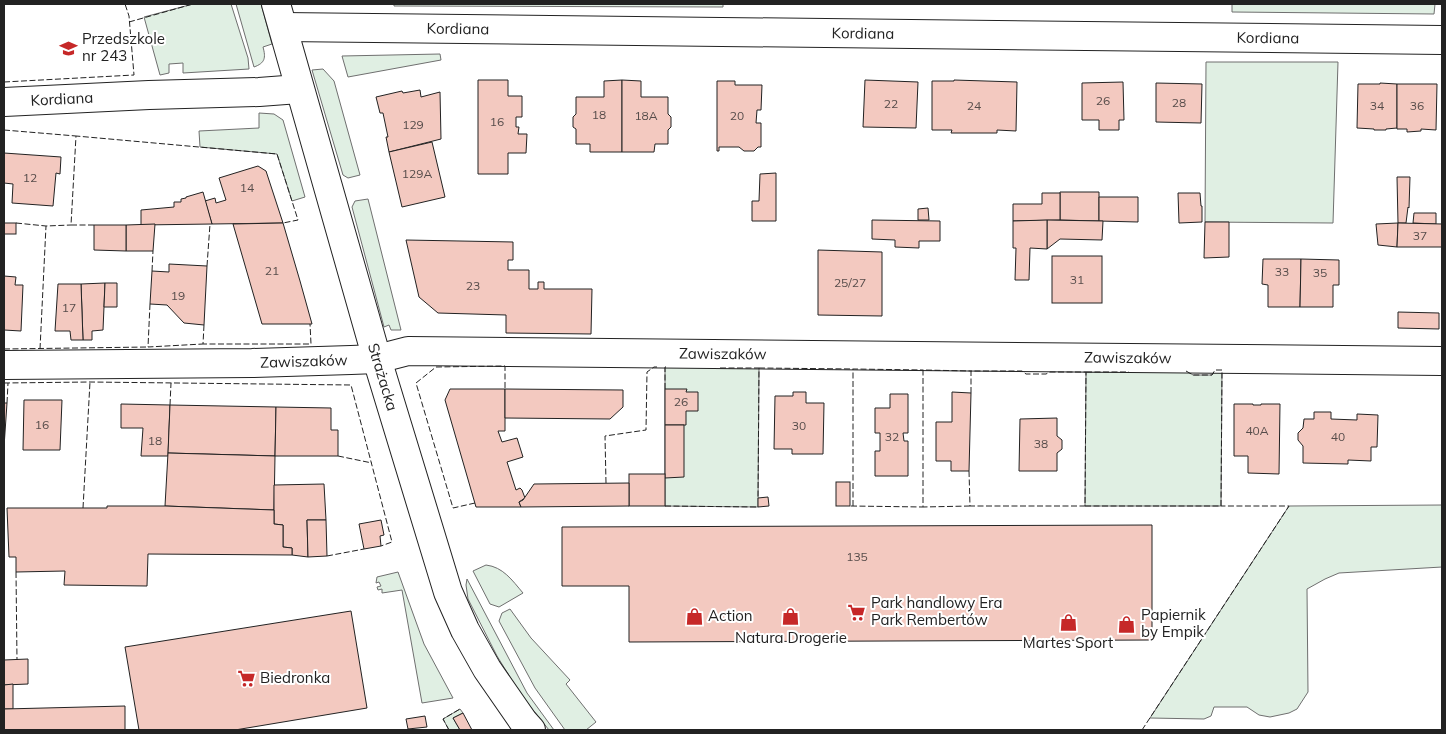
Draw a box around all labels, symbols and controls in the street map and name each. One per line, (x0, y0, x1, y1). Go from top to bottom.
street label: Kordiana (427, 19, 489, 38)
street label: Kordiana (832, 23, 894, 43)
street label: Kordiana (1236, 28, 1299, 47)
place label: Przedszkole nr 243 (82, 29, 165, 65)
school or university icon: Przedszkole nr 243 (58, 38, 78, 58)
street label: Kordiana (30, 88, 94, 110)
house number: 26 (1096, 93, 1110, 108)
house number: 28 (1172, 95, 1186, 110)
house number: 22 (884, 96, 898, 111)
house number: 24 (967, 98, 981, 113)
house number: 34 (1370, 98, 1384, 113)
house number: 36 (1410, 98, 1424, 113)
house number: 18 (592, 107, 606, 122)
house number: 18A (634, 108, 658, 123)
house number: 20 (730, 108, 744, 123)
house number: 16 (490, 114, 504, 129)
house number: 129 (402, 117, 424, 132)
house number: 129A (402, 166, 432, 181)
house number: 12 (23, 170, 37, 185)
house number: 14 (240, 180, 254, 195)
house number: 37 (1413, 228, 1427, 243)
house number: 21 (265, 263, 279, 278)
house number: 33 (1275, 264, 1289, 279)
house number: 35 (1313, 265, 1327, 280)
house number: 31 (1070, 272, 1084, 287)
house number: 25/27 (834, 275, 866, 290)
house number: 23 (466, 278, 480, 293)
house number: 19 (171, 288, 185, 303)
house number: 17 (62, 300, 76, 315)
street label: Strażacka (364, 341, 402, 413)
street label: Zawiszaków (679, 344, 767, 363)
street label: Zawiszaków (1084, 348, 1172, 367)
street label: Zawiszaków (260, 350, 348, 372)
house number: 26 (674, 394, 688, 409)
house number: 16 (35, 417, 49, 432)
house number: 30 (792, 418, 806, 433)
house number: 40A (1245, 423, 1269, 438)
house number: 32 (885, 429, 899, 444)
house number: 40 (1331, 429, 1345, 444)
house number: 18 (148, 433, 162, 448)
house number: 38 (1034, 436, 1048, 451)
house number: 135 (846, 549, 868, 564)
place label: Park handlowy Era Park Rembertów (871, 593, 1002, 629)
supermarket icon: Park handlowy Era Park Rembertów (847, 602, 867, 622)
place label: Papiernik by Empik (1141, 605, 1206, 641)
shop icon: Action (684, 606, 704, 626)
place label: Action (708, 606, 753, 625)
shop icon: Natura Drogerie (781, 607, 801, 627)
shop icon: Martes Sport (1058, 612, 1078, 632)
shop icon: Papiernik by Empik (1117, 614, 1137, 634)
place label: Natura Drogerie (735, 628, 847, 647)
place label: Martes Sport (1023, 633, 1113, 652)
supermarket icon: Biedronka (236, 668, 256, 688)
place label: Biedronka (260, 668, 330, 687)

